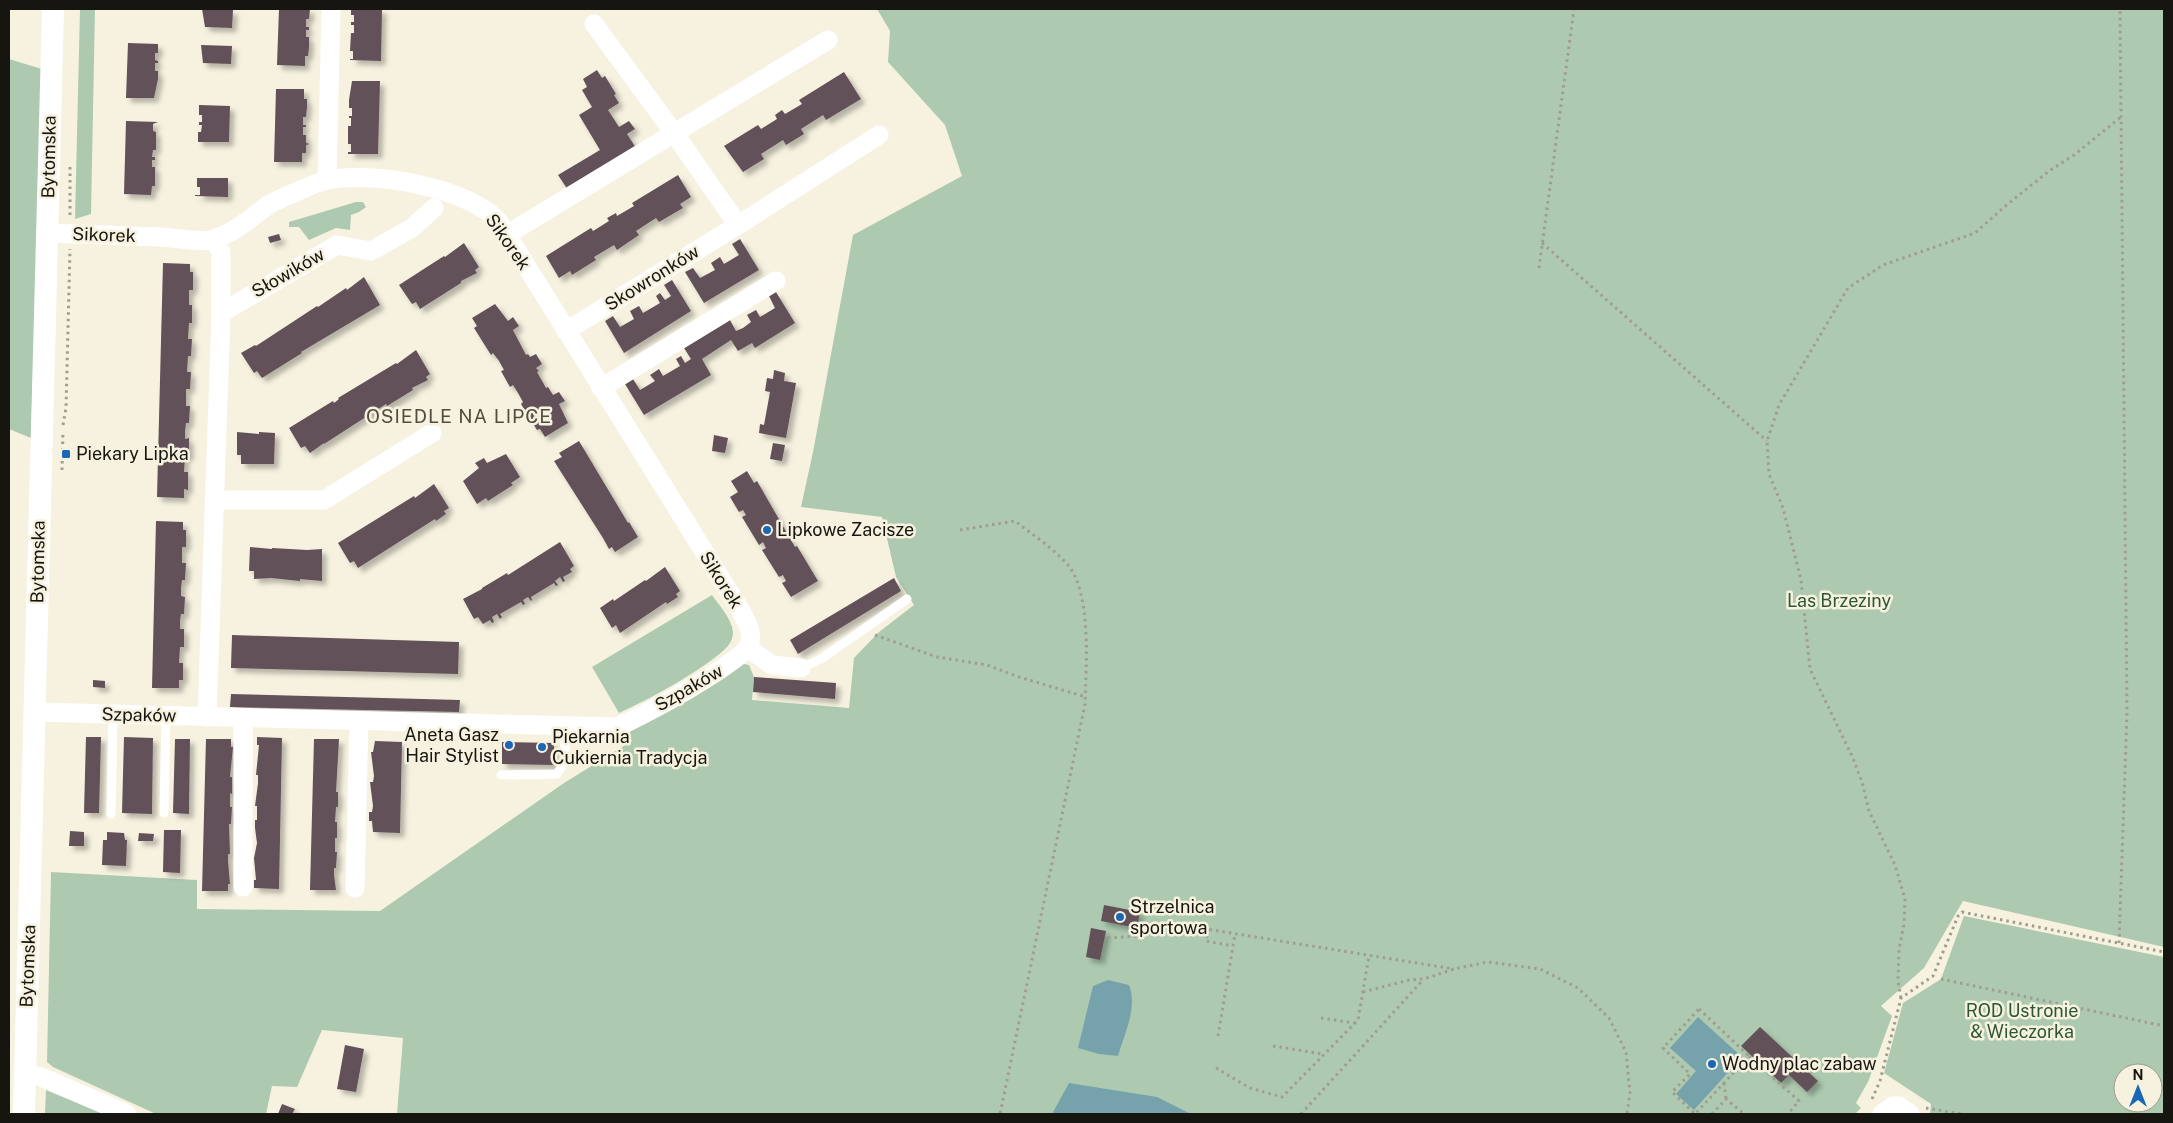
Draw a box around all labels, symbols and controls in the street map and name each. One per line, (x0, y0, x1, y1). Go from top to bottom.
street label: Bytomska (37, 115, 60, 199)
street label: Sikorek (482, 210, 535, 274)
street label: Sikorek (72, 223, 136, 246)
street label: Skowronków (601, 240, 703, 315)
street label: Słowików (248, 243, 328, 302)
district label: OSIEDLE NA LIPCE (366, 405, 552, 427)
place label: Piekary Lipka (76, 443, 189, 464)
marker: Piekary Lipka (60, 448, 72, 460)
place label: Lipkowe Zacisze (777, 519, 914, 540)
street label: Bytomska (26, 520, 49, 604)
marker: Lipkowe Zacisze (761, 524, 773, 536)
street label: Sikorek (696, 547, 747, 612)
park label: Las Brzeziny (1787, 590, 1891, 611)
street label: Szpaków (651, 660, 726, 715)
street label: Szpaków (101, 703, 177, 726)
place label: Aneta Gasz Hair Stylist (404, 724, 499, 766)
place label: Piekarnia Cukiernia Tradycja (552, 726, 707, 768)
marker: Aneta Gasz Hair Stylist (503, 739, 515, 751)
marker: Piekarnia Cukiernia Tradycja (536, 741, 548, 753)
place label: Strzelnica sportowa (1130, 896, 1214, 938)
marker: Strzelnica sportowa (1114, 911, 1126, 923)
street label: Bytomska (16, 924, 39, 1008)
park label: ROD Ustronie & Wieczorka (1966, 1000, 2078, 1042)
place label: Wodny plac zabaw (1722, 1053, 1877, 1074)
marker: Wodny plac zabaw (1706, 1058, 1718, 1070)
north arrow (2113, 1063, 2163, 1113)
text: N (2133, 1067, 2143, 1083)

